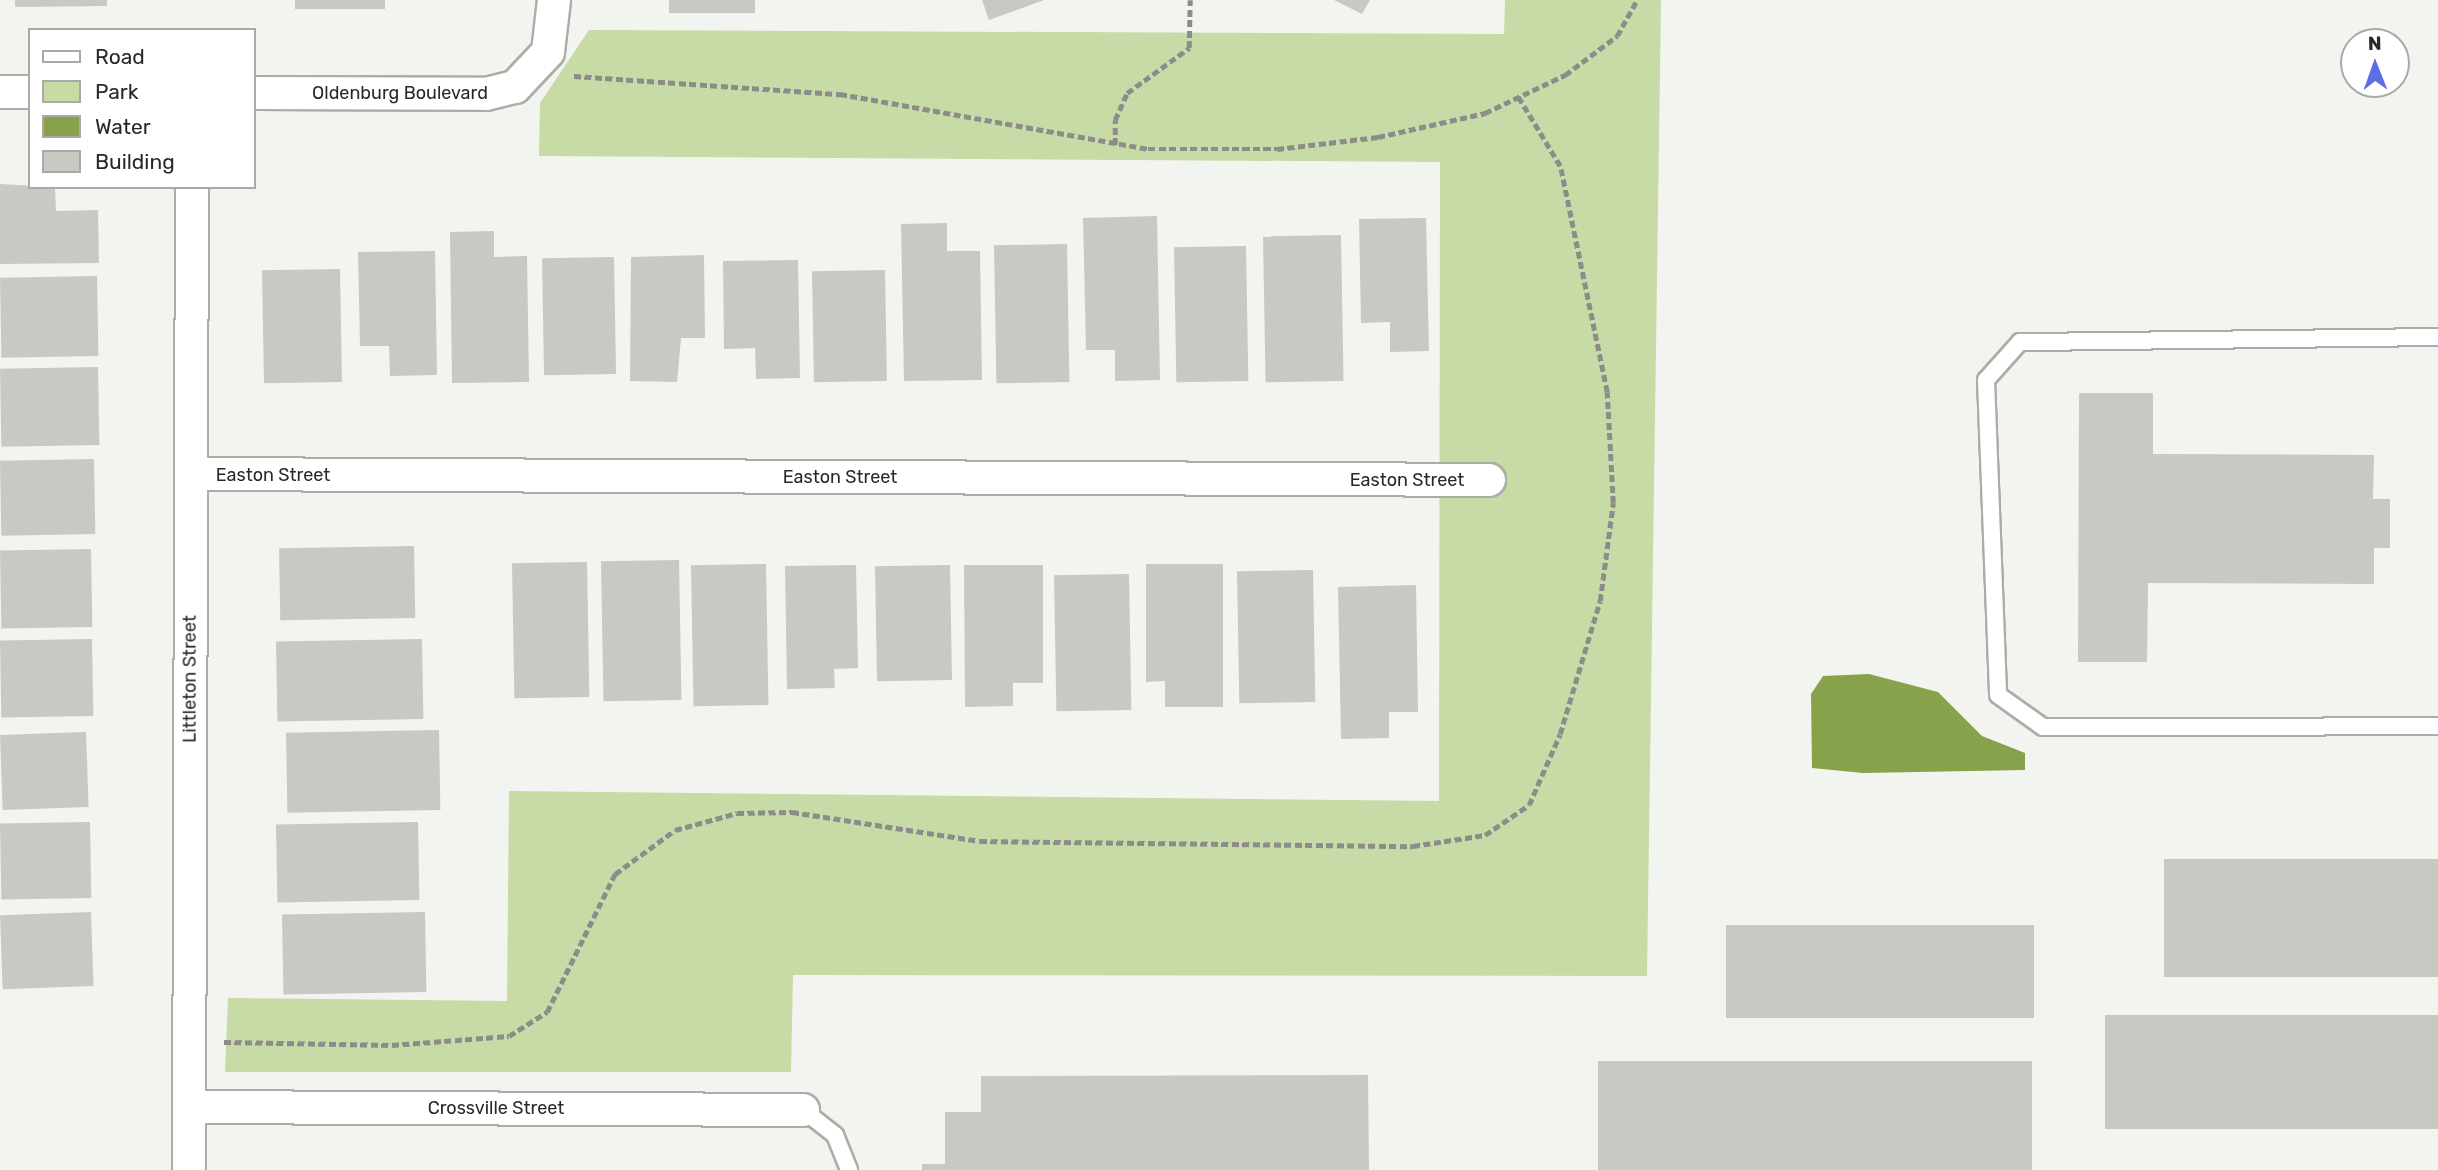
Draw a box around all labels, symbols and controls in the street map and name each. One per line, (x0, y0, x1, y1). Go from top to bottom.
legend (28, 28, 256, 189)
north arrow (2340, 28, 2410, 98)
text: N (2368, 32, 2382, 55)
text: Road (95, 44, 145, 69)
text: Park (95, 79, 139, 104)
street label: Oldenburg Boulevard (312, 82, 488, 104)
text: Water (95, 114, 151, 139)
text: Building (95, 149, 175, 174)
street label: Easton Street (216, 464, 330, 486)
street label: Easton Street (783, 466, 897, 488)
street label: Easton Street (1350, 469, 1464, 491)
street label: Littleton Street (179, 615, 201, 743)
street label: Crossville Street (428, 1097, 564, 1119)

